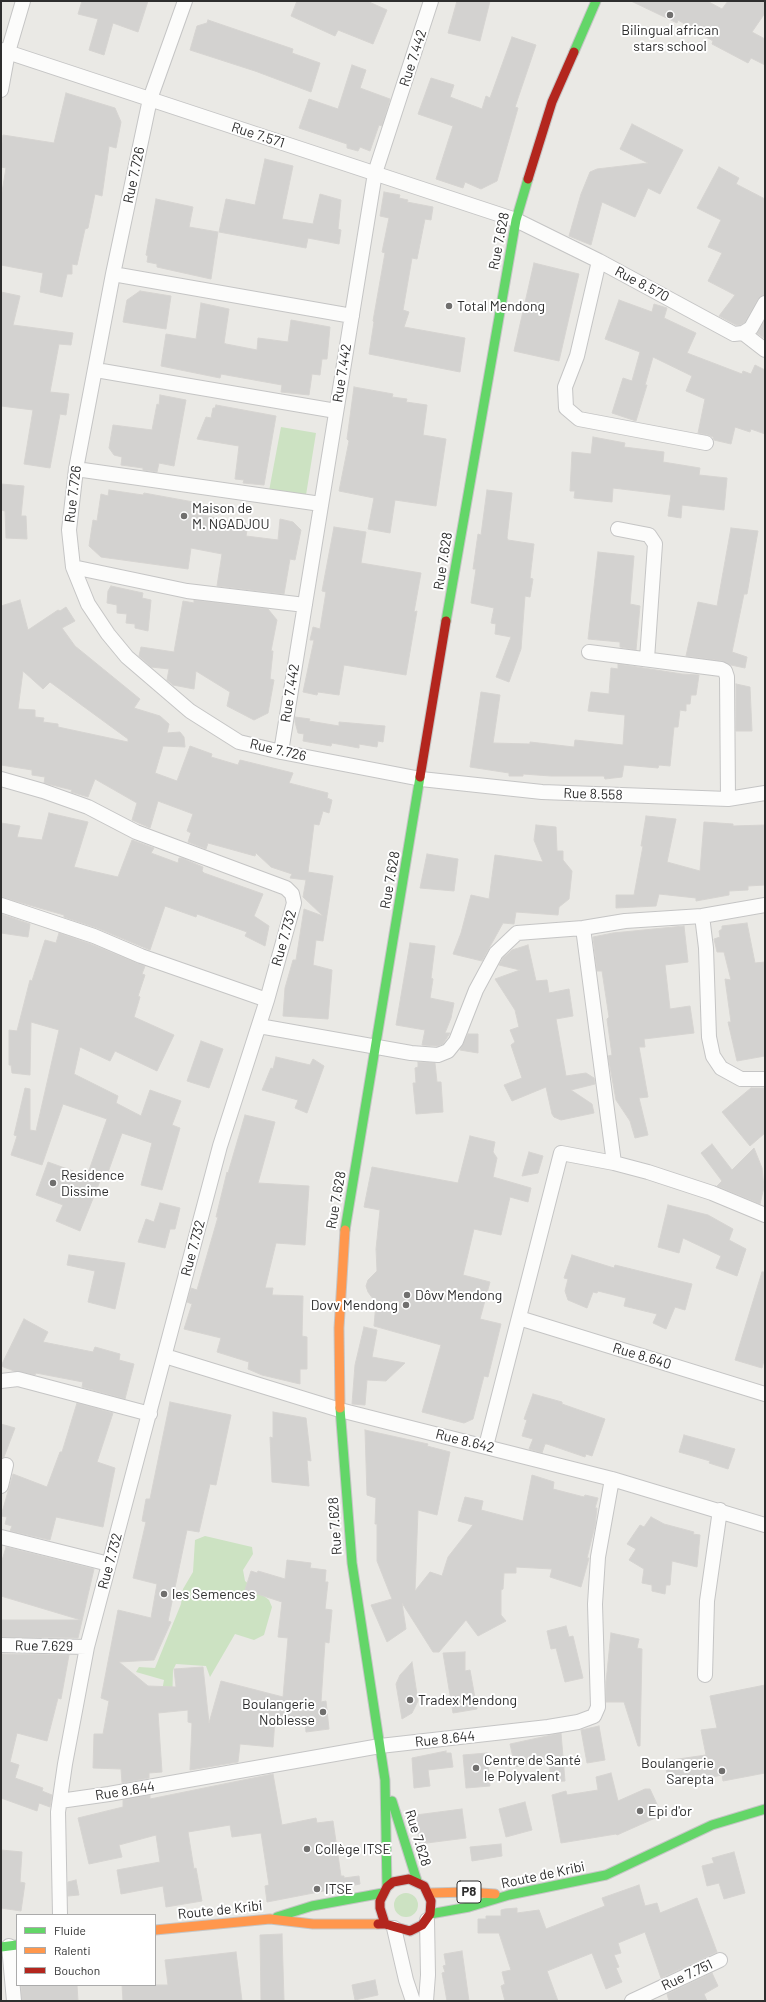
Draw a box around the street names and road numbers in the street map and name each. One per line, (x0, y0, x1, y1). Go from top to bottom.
street label: Rue 7.442 (396, 27, 430, 89)
street label: Rue 7.571 (229, 119, 287, 151)
street label: Rue 7.726 (120, 145, 148, 205)
street label: Rue 7.628 (485, 211, 513, 271)
street label: Rue 8.570 (612, 263, 672, 305)
street label: Rue 7.442 (329, 342, 355, 404)
street label: Rue 7.726 (61, 464, 85, 524)
street label: Rue 7.628 (430, 531, 456, 591)
street label: Rue 7.442 (277, 662, 303, 724)
street label: Rue 7.726 (248, 735, 308, 765)
street label: Rue 8.558 (563, 785, 623, 803)
street label: Rue 7.628 (377, 850, 403, 910)
street label: Rue 7.732 (268, 908, 300, 968)
street label: Rue 7.628 (323, 1170, 349, 1230)
street label: Rue 7.732 (177, 1218, 209, 1278)
street label: Rue 8.640 (611, 1339, 673, 1373)
street label: Rue 8.642 (434, 1426, 496, 1456)
street label: Rue 7.628 (325, 1496, 345, 1556)
street label: Rue 7.732 (94, 1531, 126, 1591)
street label: Rue 7.629 (15, 1637, 73, 1655)
street label: Rue 8.644 (414, 1728, 476, 1750)
street label: Rue 8.644 (94, 1778, 156, 1804)
street label: Rue 7.628 (401, 1808, 435, 1868)
street label: Route de Kribi (500, 1858, 586, 1892)
road number: P8 (457, 1881, 481, 1903)
street label: Route de Kribi (177, 1897, 263, 1923)
street label: Rue 7.751 (659, 1956, 715, 1994)

